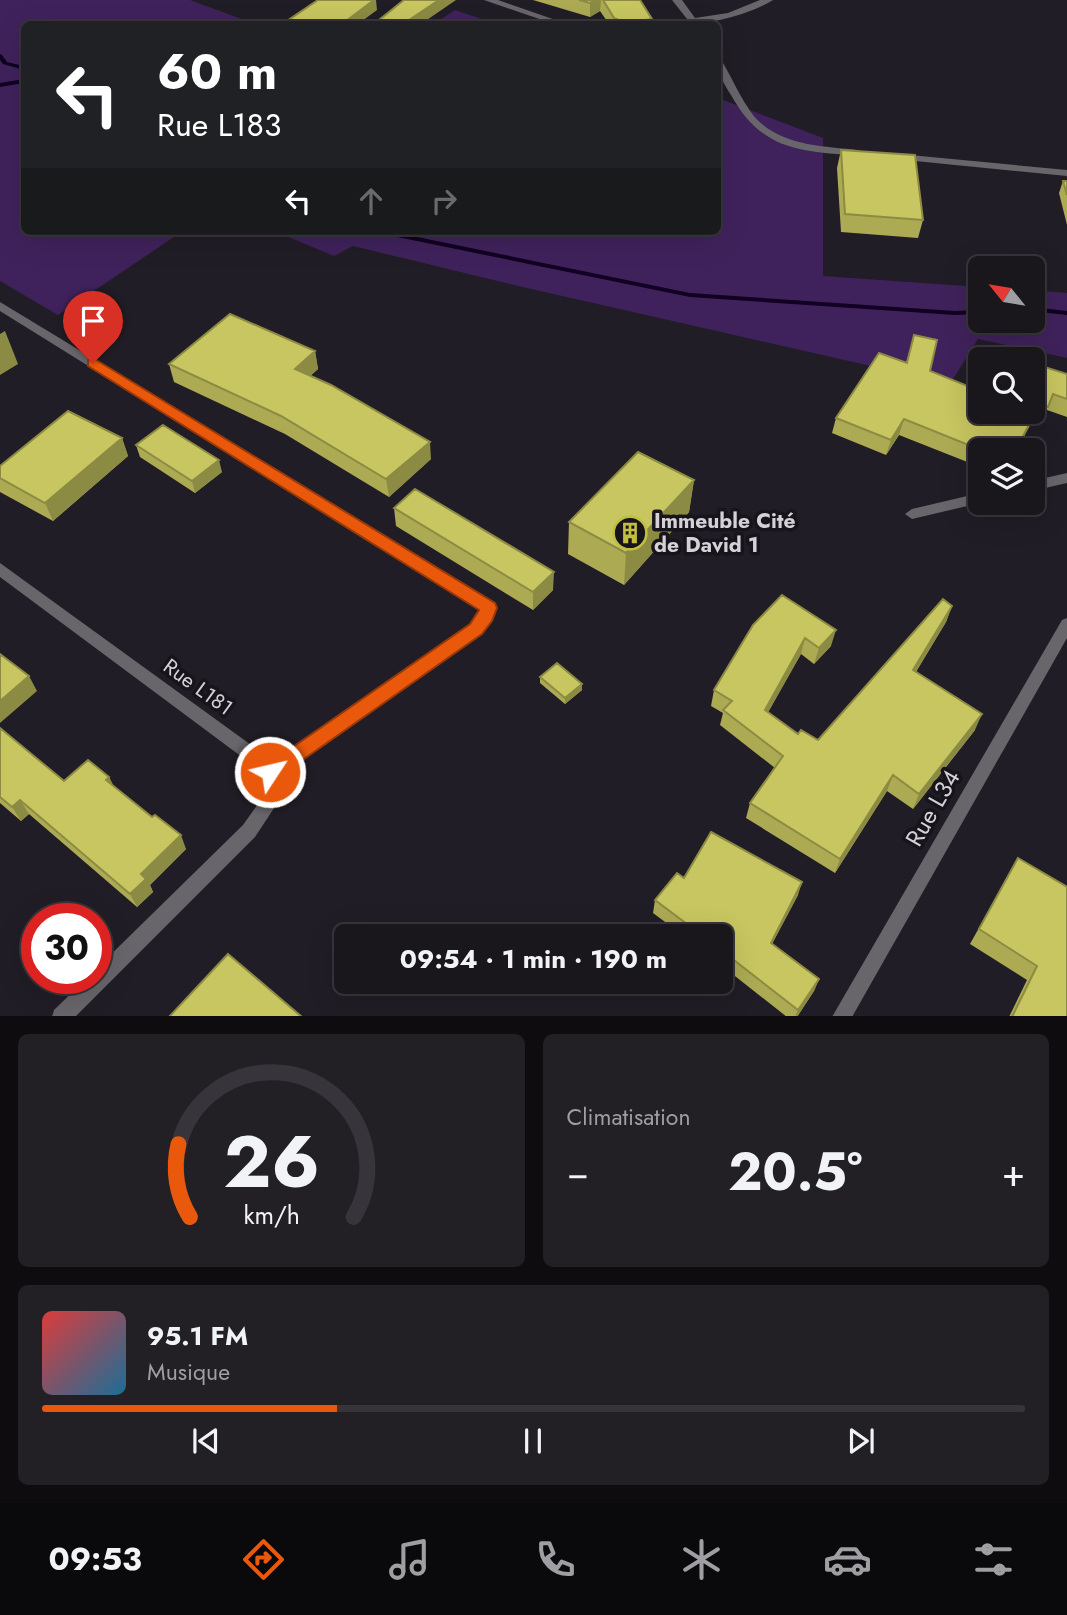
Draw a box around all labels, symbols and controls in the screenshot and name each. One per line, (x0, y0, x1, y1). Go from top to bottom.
text: 60 m (157, 37, 277, 107)
icon: left (42, 49, 133, 140)
text: Rue L183 (157, 102, 282, 148)
icon: left (279, 182, 317, 220)
icon: ahead (352, 182, 390, 220)
icon: right (425, 182, 463, 220)
north arrow (968, 256, 1045, 332)
map controls (968, 256, 1045, 515)
pin (63, 291, 123, 363)
icon: arrive (74, 302, 112, 340)
button: search (968, 347, 1045, 424)
button: layers (968, 438, 1045, 515)
place label: Immeuble Cité de David 1 (654, 506, 795, 560)
building icon: Immeuble Cité de David 1 (611, 514, 649, 552)
street label: Rue L181 (157, 651, 239, 723)
position arrow (233, 735, 307, 809)
street label: Rue L34 (897, 763, 969, 853)
speed limit sign: 30 (21, 903, 112, 994)
text: 09:54 · 1 min · 190 m (400, 940, 667, 978)
text: Climatisation (567, 1100, 691, 1134)
text: 26 (223, 1109, 319, 1214)
text: 20.5° (728, 1134, 862, 1210)
text: − (567, 1145, 589, 1200)
text: + (1002, 1145, 1025, 1200)
text: km/h (243, 1196, 300, 1232)
text: 95.1 FM (147, 1317, 248, 1355)
text: Musique (147, 1355, 230, 1389)
icon: previous (187, 1422, 225, 1460)
icon: pause (514, 1422, 552, 1460)
icon: next (842, 1422, 880, 1460)
icon: directions (239, 1535, 288, 1584)
icon: music (385, 1535, 434, 1584)
icon: phone (531, 1535, 580, 1584)
icon: climate (677, 1535, 726, 1584)
icon: car (823, 1535, 872, 1584)
icon: filters (969, 1535, 1018, 1584)
text: 09:53 (49, 1536, 142, 1582)

